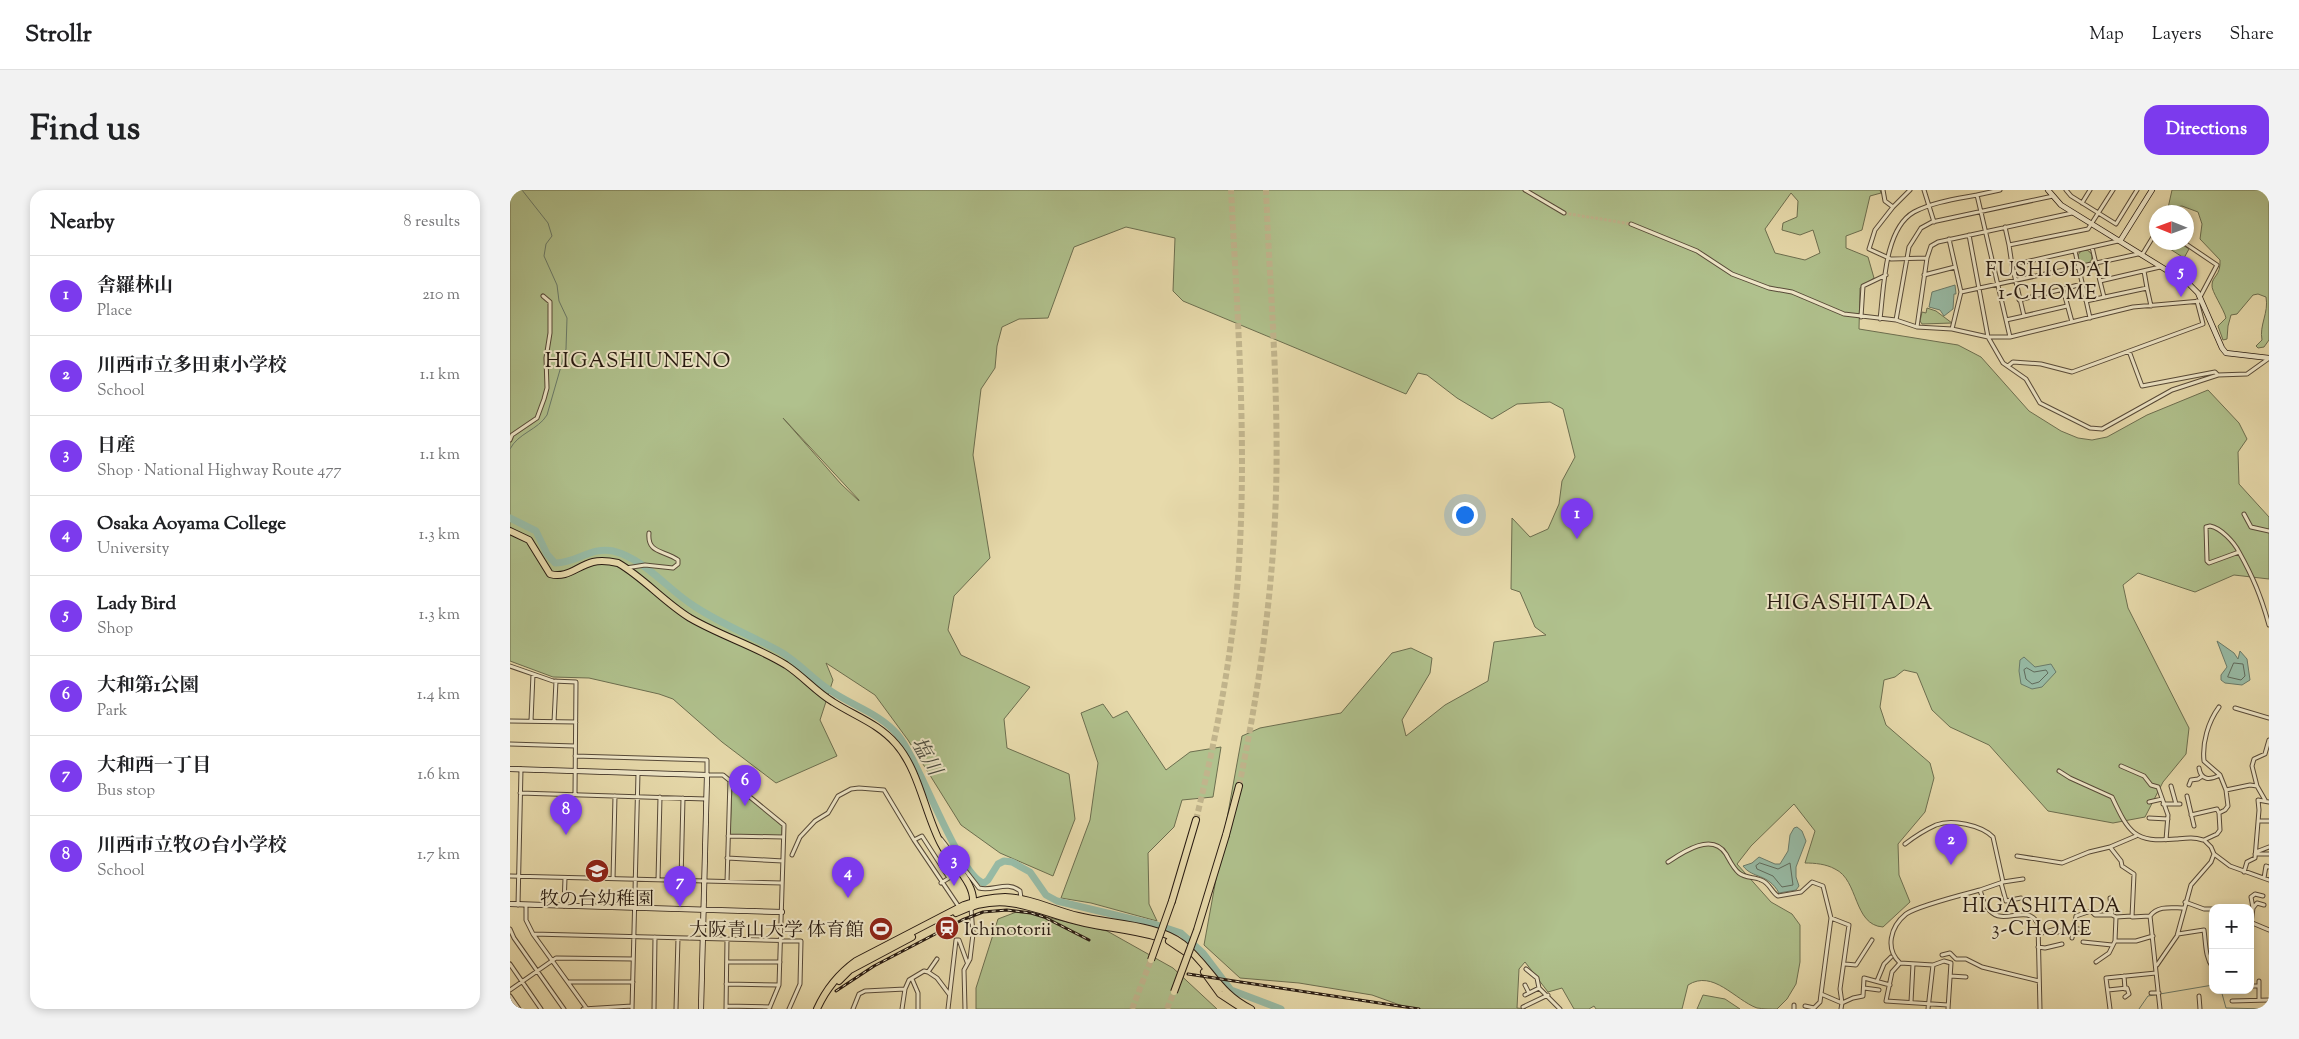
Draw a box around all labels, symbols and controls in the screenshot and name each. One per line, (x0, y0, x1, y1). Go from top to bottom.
text: Strollr (25, 18, 92, 52)
text: Map (2089, 22, 2124, 48)
text: Layers (2152, 22, 2202, 48)
text: Share (2230, 22, 2274, 48)
text: Find us (30, 105, 140, 156)
button: Directions (2144, 105, 2269, 155)
north arrow (2149, 205, 2194, 250)
text: Nearby (50, 208, 115, 238)
text: 8 results (404, 211, 460, 234)
pin: 5 (2165, 256, 2197, 297)
district label: FUSHIODAI 1-CHOME (1985, 257, 2111, 309)
text: 舎羅林山 (97, 273, 173, 300)
text: 1 (63, 284, 69, 307)
text: 210 m (422, 284, 460, 307)
text: Place (97, 300, 132, 323)
district label: HIGASHIUNENO (545, 347, 731, 377)
text: 川西市立多田東小学校 (97, 353, 287, 380)
text: 2 (62, 364, 70, 387)
text: 1.1 km (420, 364, 460, 387)
text: School (97, 380, 145, 403)
text: 日産 (97, 433, 135, 460)
text: 3 (63, 444, 69, 467)
text: 1.1 km (420, 444, 460, 467)
text: Shop · National Highway Route 477 (97, 460, 341, 483)
pin: 1 (1561, 498, 1593, 539)
your location (1452, 502, 1478, 528)
text: Osaka Aoyama College (97, 511, 286, 538)
text: 4 (62, 524, 70, 547)
text: 1.3 km (419, 524, 460, 547)
text: University (97, 538, 170, 561)
district label: HIGASHITADA (1766, 589, 1934, 619)
text: Lady Bird (97, 591, 176, 618)
text: 5 (63, 604, 69, 627)
text: 1.3 km (419, 604, 460, 627)
text: Shop (97, 618, 133, 641)
text: 大和第1公園 (97, 673, 198, 700)
text: 6 (62, 684, 70, 707)
text: 1.4 km (417, 684, 460, 707)
text: Park (97, 700, 128, 723)
water label: 塩川 (902, 733, 948, 784)
text: 大和西一丁目 (97, 753, 211, 780)
text: 7 (62, 764, 70, 787)
text: 1.6 km (418, 764, 460, 787)
pin: 6 (729, 765, 761, 806)
text: Bus stop (97, 780, 155, 803)
pin: 8 (550, 794, 582, 835)
pin: 2 (1935, 824, 1967, 865)
text: 川西市立牧の台小学校 (97, 833, 287, 860)
text: 8 (62, 844, 70, 867)
text: 1.7 km (417, 844, 460, 867)
pin: 3 (938, 845, 970, 886)
pin: 4 (832, 857, 864, 898)
school or university icon: 牧の台幼稚園 (584, 858, 610, 884)
text: School (97, 860, 145, 883)
pin: 7 (664, 866, 696, 907)
place label: 牧の台幼稚園 (540, 887, 654, 914)
district label: HIGASHITADA 3-CHOME (1962, 893, 2122, 945)
map controls (2209, 904, 2254, 994)
button: + (2209, 904, 2254, 949)
station icon: Ichinotorii (934, 915, 960, 941)
sports icon: 大阪青山大学 体育館 (868, 916, 894, 942)
place label: Ichinotorii (964, 917, 1051, 944)
place label: 大阪青山大学 体育館 (689, 918, 864, 945)
button: − (2209, 949, 2254, 994)

